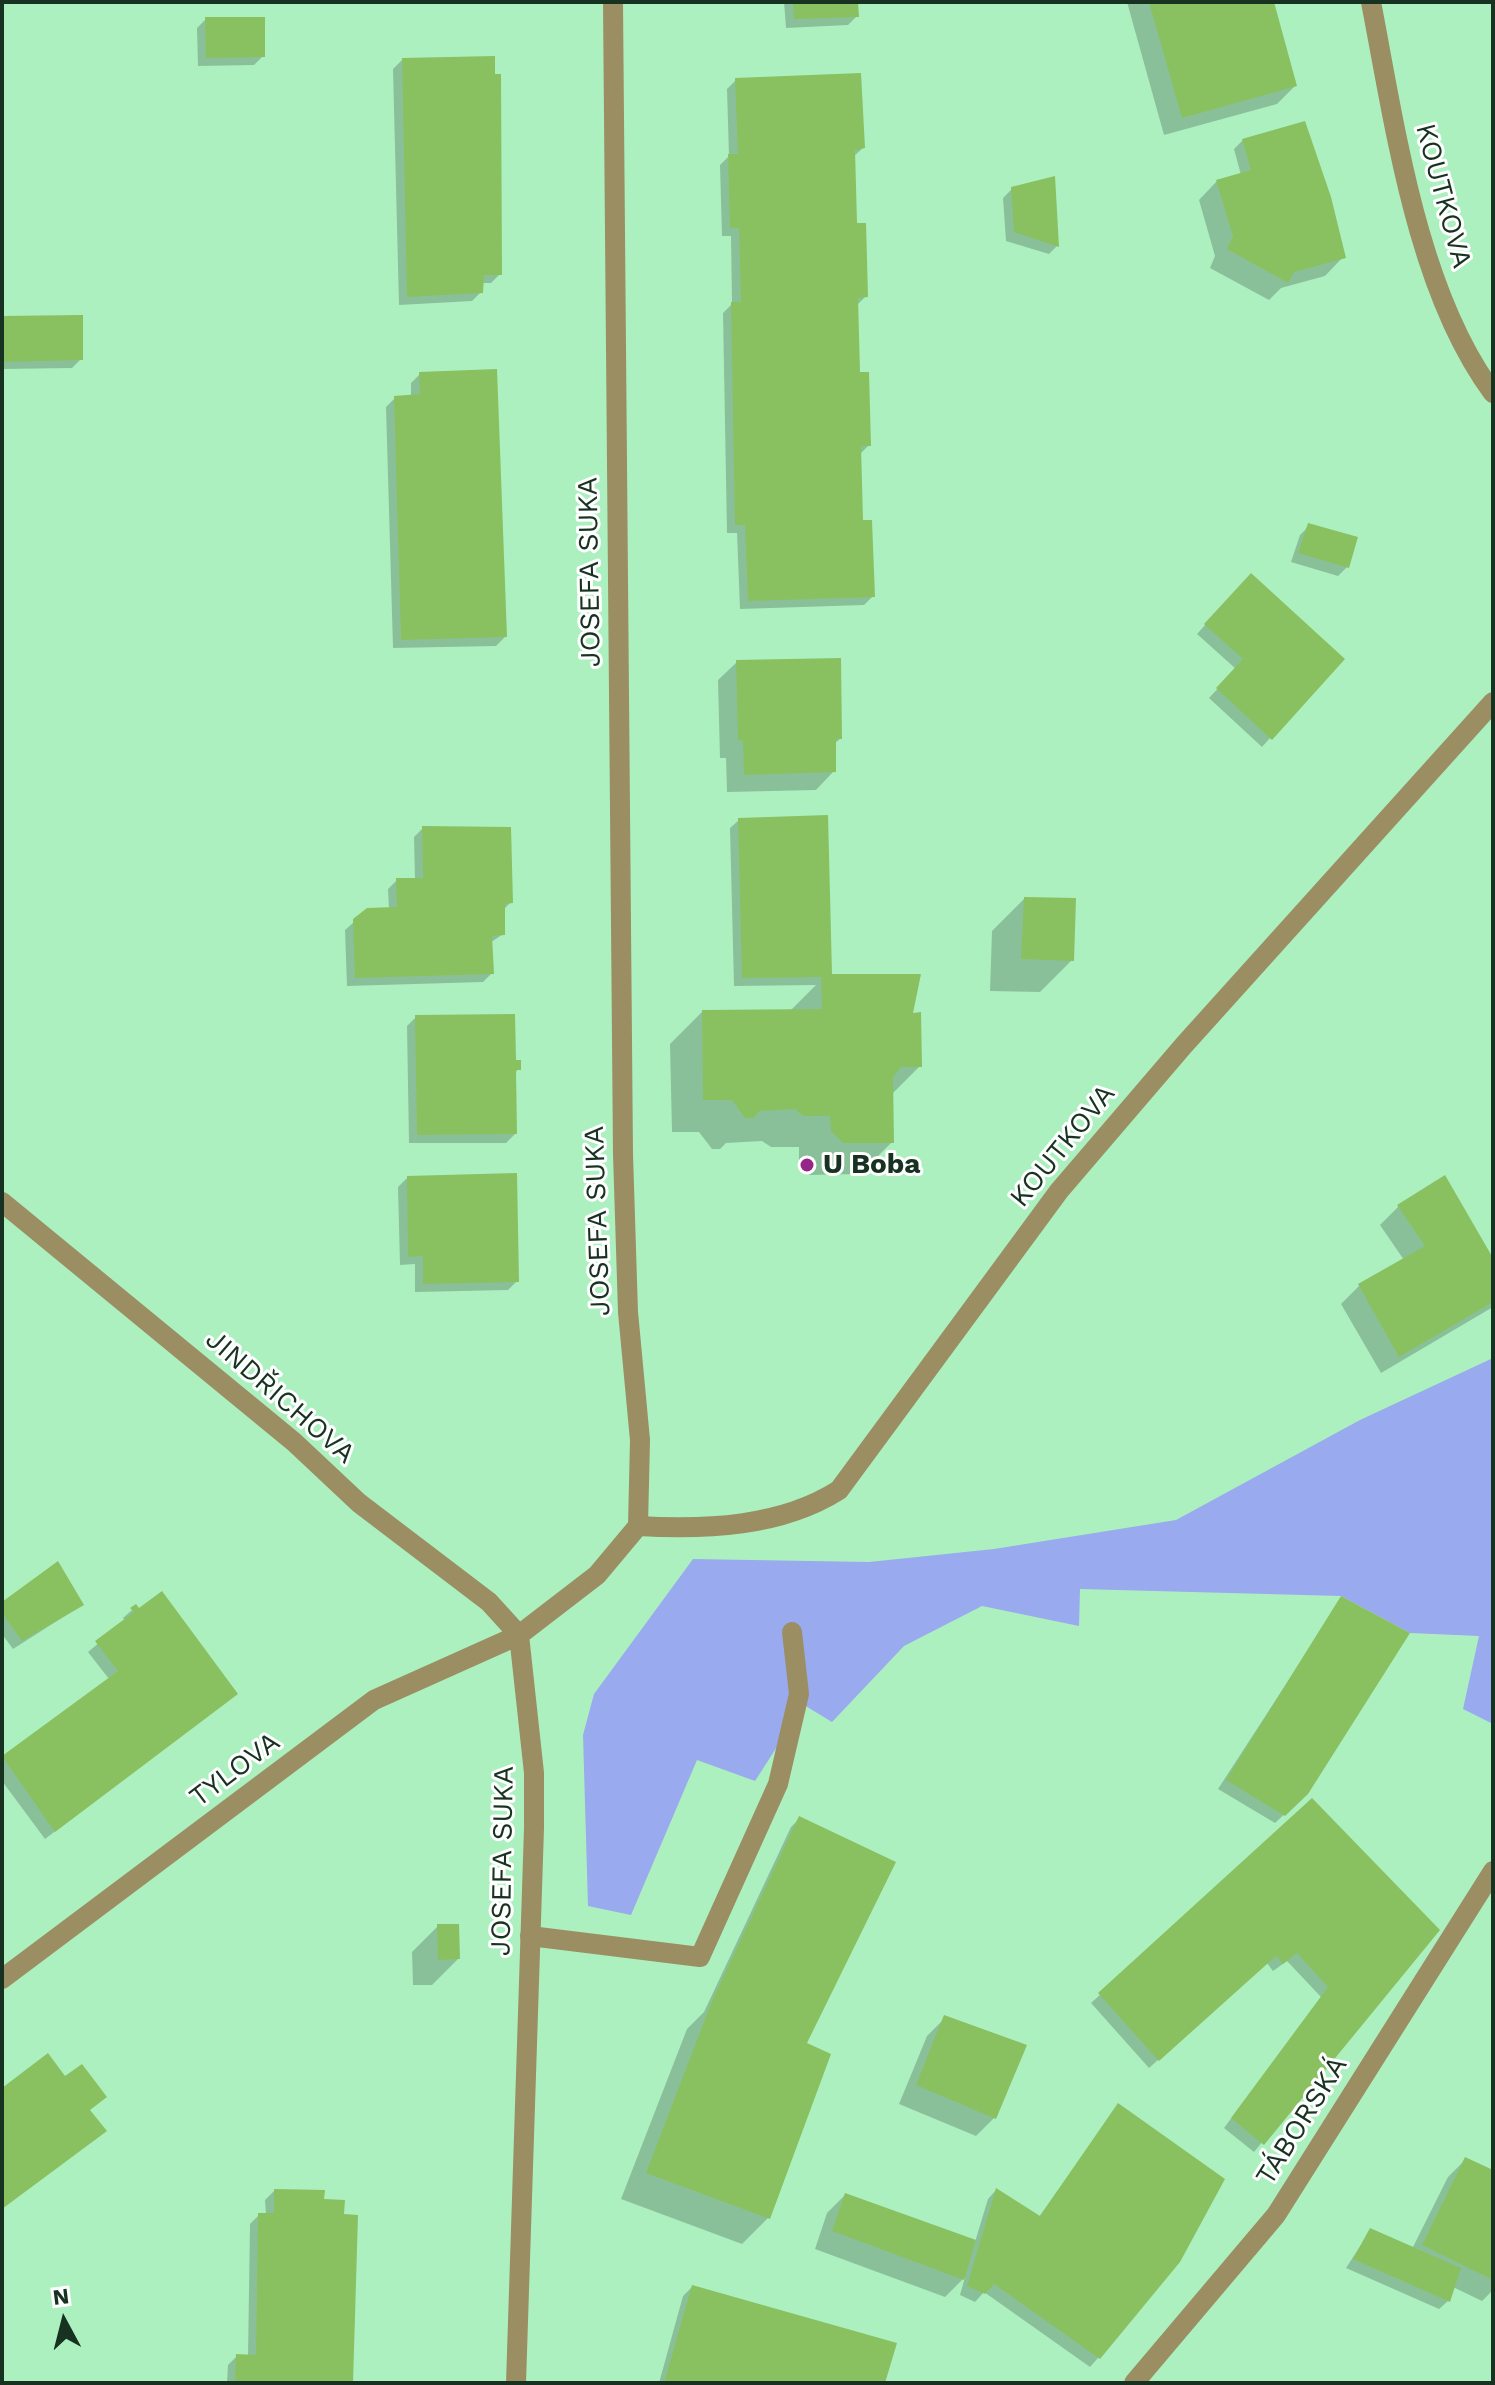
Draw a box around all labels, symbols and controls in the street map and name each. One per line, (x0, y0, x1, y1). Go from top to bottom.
street label: KOUTKOVA (1408, 120, 1478, 272)
street label: JOSEFA SUKA (572, 477, 608, 667)
street label: KOUTKOVA (1003, 1078, 1123, 1214)
street label: JOSEFA SUKA (578, 1125, 618, 1317)
place label: U Boba (823, 1148, 920, 1182)
marker: U Boba (798, 1156, 816, 1174)
street label: JINDŘICHOVA (198, 1323, 362, 1471)
street label: TYLOVA (183, 1725, 287, 1815)
street label: JOSEFA SUKA (485, 1766, 521, 1956)
street label: TÁBORSKÁ (1249, 2050, 1355, 2192)
north arrow (24, 2281, 104, 2361)
text: N (51, 2283, 71, 2310)

